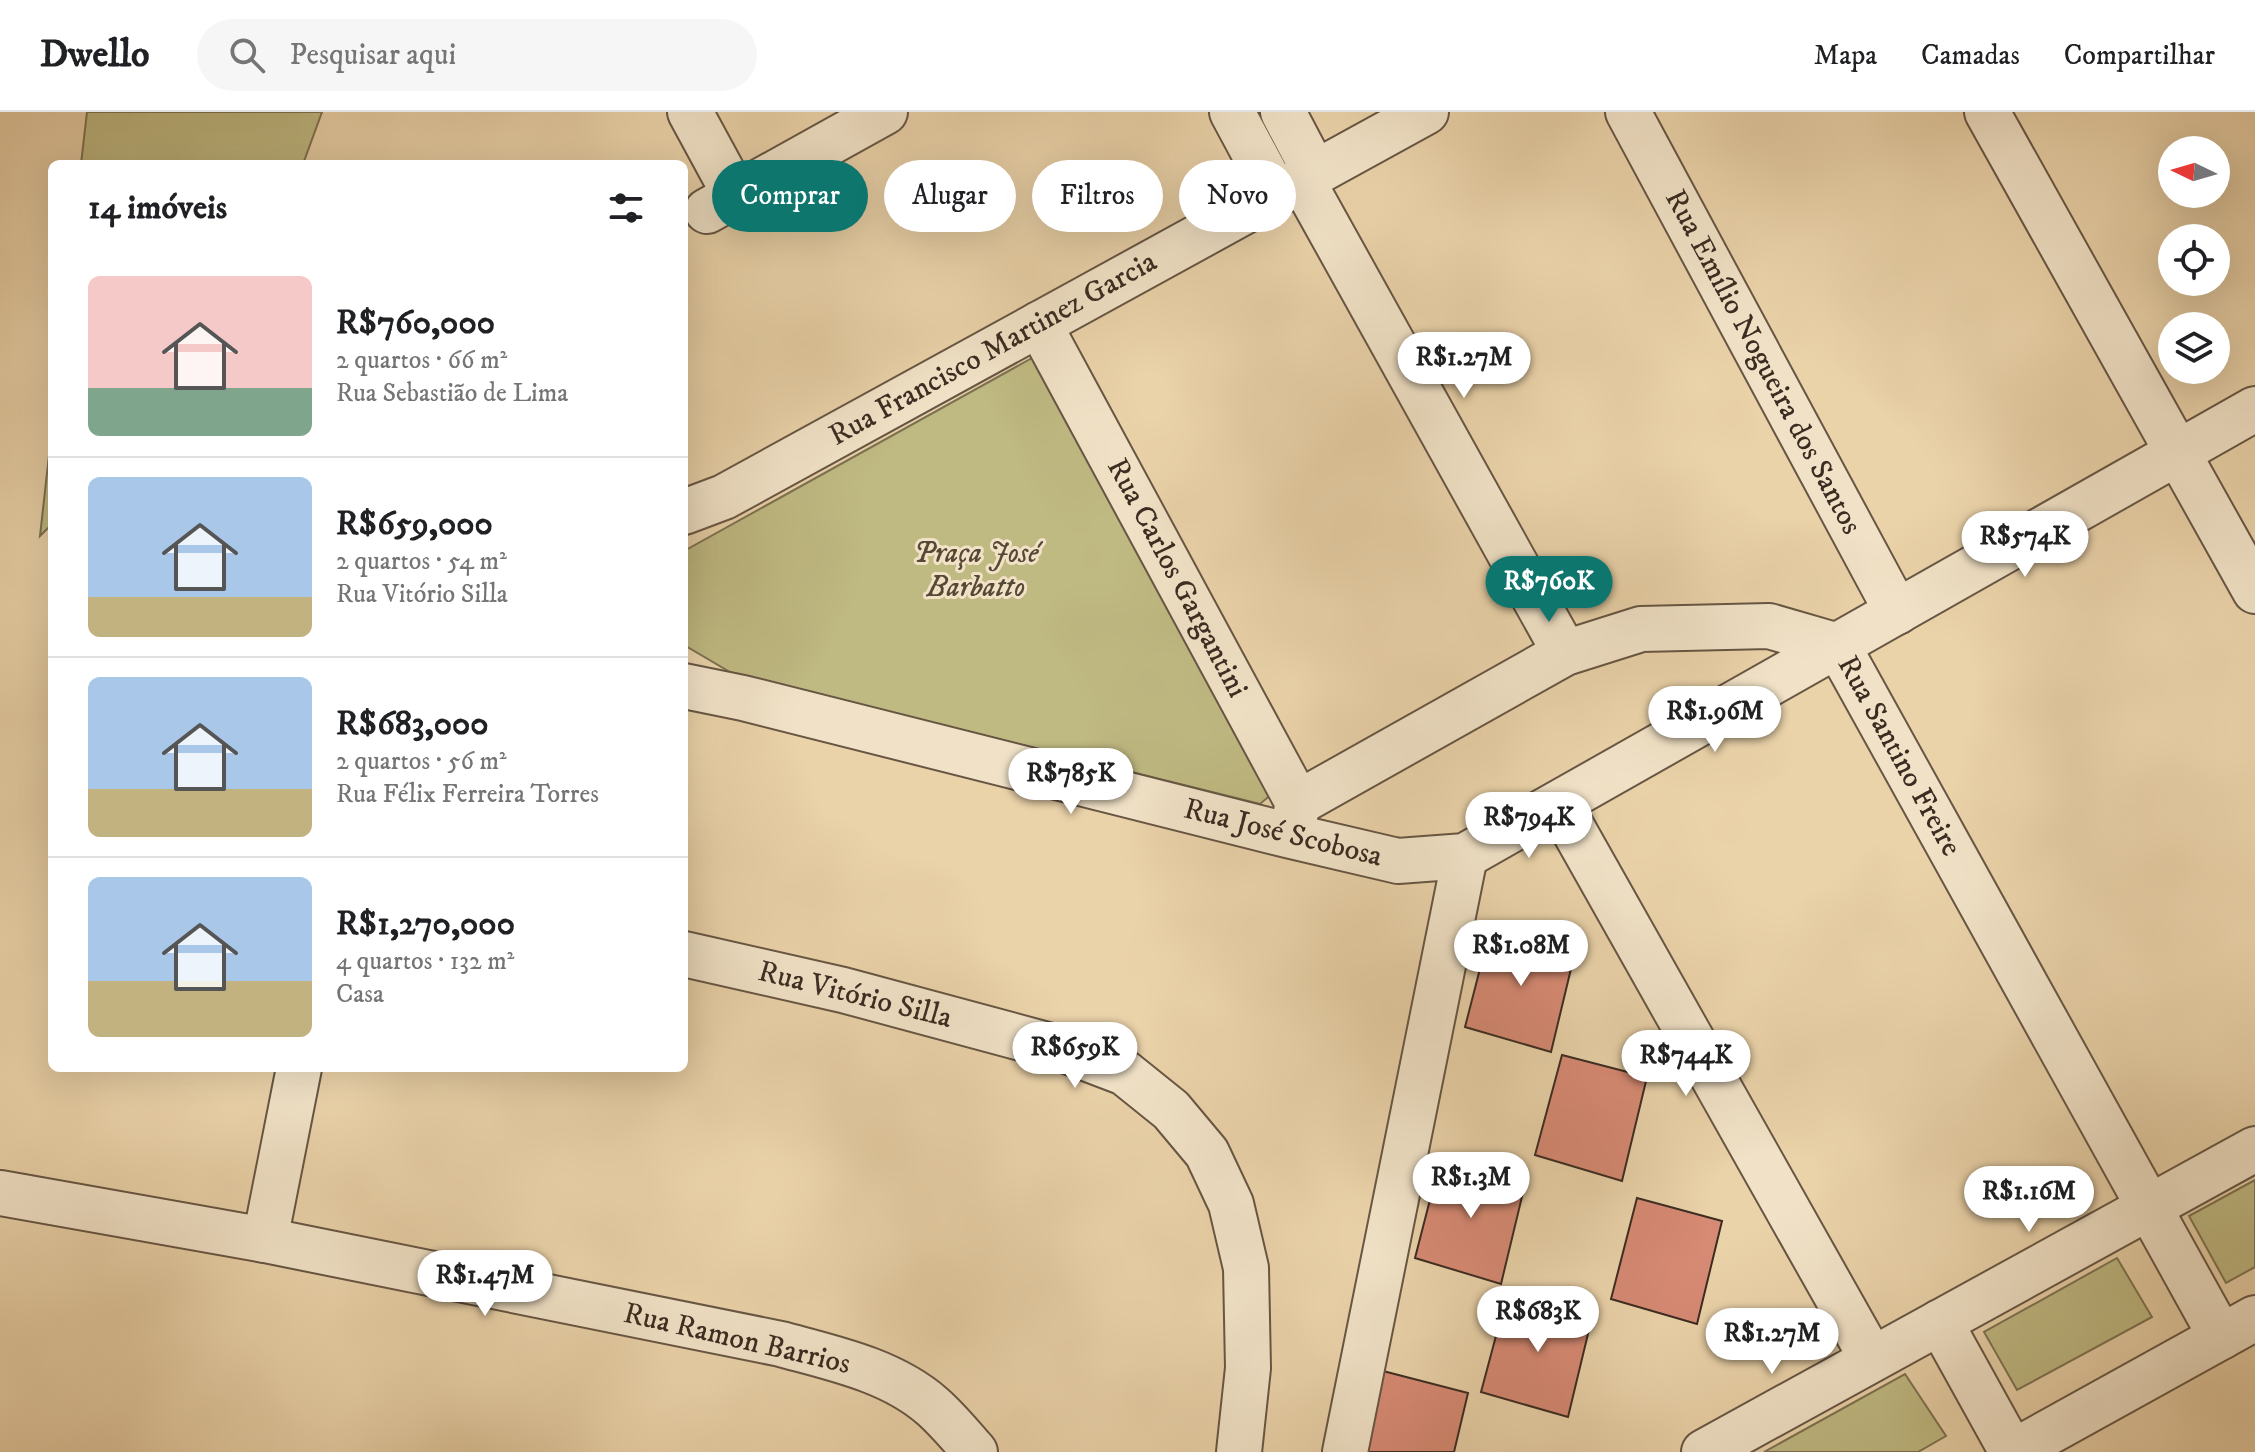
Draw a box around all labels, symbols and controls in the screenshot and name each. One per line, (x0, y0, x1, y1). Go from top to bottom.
search box (197, 19, 757, 91)
text: Dwello (40, 31, 149, 79)
icon: search (225, 33, 269, 77)
text: Pesquisar aqui (289, 37, 456, 74)
text: Mapa (1814, 38, 1877, 73)
text: Camadas (1921, 38, 2020, 73)
text: Compartilhar (2064, 38, 2215, 73)
north arrow (2158, 136, 2230, 208)
map controls (2158, 136, 2230, 384)
chip: Comprar (712, 160, 868, 232)
chip: Alugar (884, 160, 1016, 232)
chip: Filtros (1032, 160, 1163, 232)
chip: Novo (1179, 160, 1296, 232)
street label: Rua Emílio Nogueira dos Santos (1656, 183, 1870, 541)
icon: filters (604, 186, 648, 230)
text: 14 imóveis (88, 187, 227, 229)
button: locate (2158, 224, 2230, 296)
street label: Rua Francisco Martinez Garcia (823, 243, 1164, 455)
text: R$760,000 (336, 302, 495, 344)
icon: home (152, 308, 248, 404)
button: layers (2158, 312, 2230, 384)
pin: R$1.27M (1390, 332, 1538, 400)
text: R$1.27M (1416, 341, 1512, 374)
text: 2 quartos · 66 m² (336, 344, 507, 377)
text: Rua Sebastião de Lima (336, 377, 568, 410)
street label: Rua Carlos Gargantini (1098, 452, 1256, 704)
text: R$659,000 (336, 503, 493, 545)
icon: home (152, 509, 248, 605)
pin: R$574K (1960, 511, 2090, 579)
text: R$574K (1980, 520, 2070, 553)
park label: Praça José Barbatto (914, 535, 1043, 606)
text: 2 quartos · 54 m² (336, 545, 507, 578)
pin: R$760K (1484, 556, 1614, 624)
text: R$760K (1504, 565, 1594, 598)
text: Rua Vitório Silla (336, 578, 508, 611)
street label: Rua Santino Freire (1829, 649, 1969, 863)
pin: R$1.96M (1641, 686, 1789, 754)
text: R$1.96M (1666, 695, 1764, 728)
text: R$683,000 (336, 703, 489, 745)
icon: home (152, 709, 248, 805)
text: 2 quartos · 56 m² (336, 745, 507, 778)
pin: R$785K (1006, 748, 1136, 816)
text: R$785K (1026, 757, 1116, 790)
text: Rua Félix Ferreira Torres (336, 778, 599, 811)
street label: Rua José Scobosa (1180, 790, 1386, 876)
pin: R$794K (1464, 792, 1594, 860)
text: R$794K (1483, 801, 1575, 834)
text: R$1,270,000 (336, 903, 515, 945)
icon: home (152, 909, 248, 1005)
pin: R$1.08M (1447, 920, 1595, 988)
text: R$1.08M (1472, 929, 1570, 962)
text: 4 quartos · 132 m² (336, 945, 515, 978)
street label: Rua Vitório Silla (754, 953, 956, 1037)
text: Casa (336, 978, 384, 1011)
pin: R$659K (1010, 1022, 1140, 1090)
pin: R$744K (1621, 1030, 1751, 1098)
text: R$659K (1030, 1031, 1120, 1064)
text: R$744K (1640, 1039, 1732, 1072)
pin: R$1.3M (1406, 1152, 1536, 1220)
text: R$1.3M (1431, 1161, 1511, 1194)
pin: R$1.16M (1955, 1166, 2103, 1234)
text: R$1.16M (1982, 1175, 2076, 1208)
pin: R$1.47M (411, 1250, 559, 1318)
text: R$1.47M (435, 1259, 535, 1292)
pin: R$683K (1473, 1286, 1603, 1354)
street label: Rua Ramon Barrios (620, 1295, 854, 1383)
text: R$683K (1495, 1295, 1581, 1328)
pin: R$1.27M (1698, 1308, 1846, 1376)
text: R$1.27M (1724, 1317, 1820, 1350)

